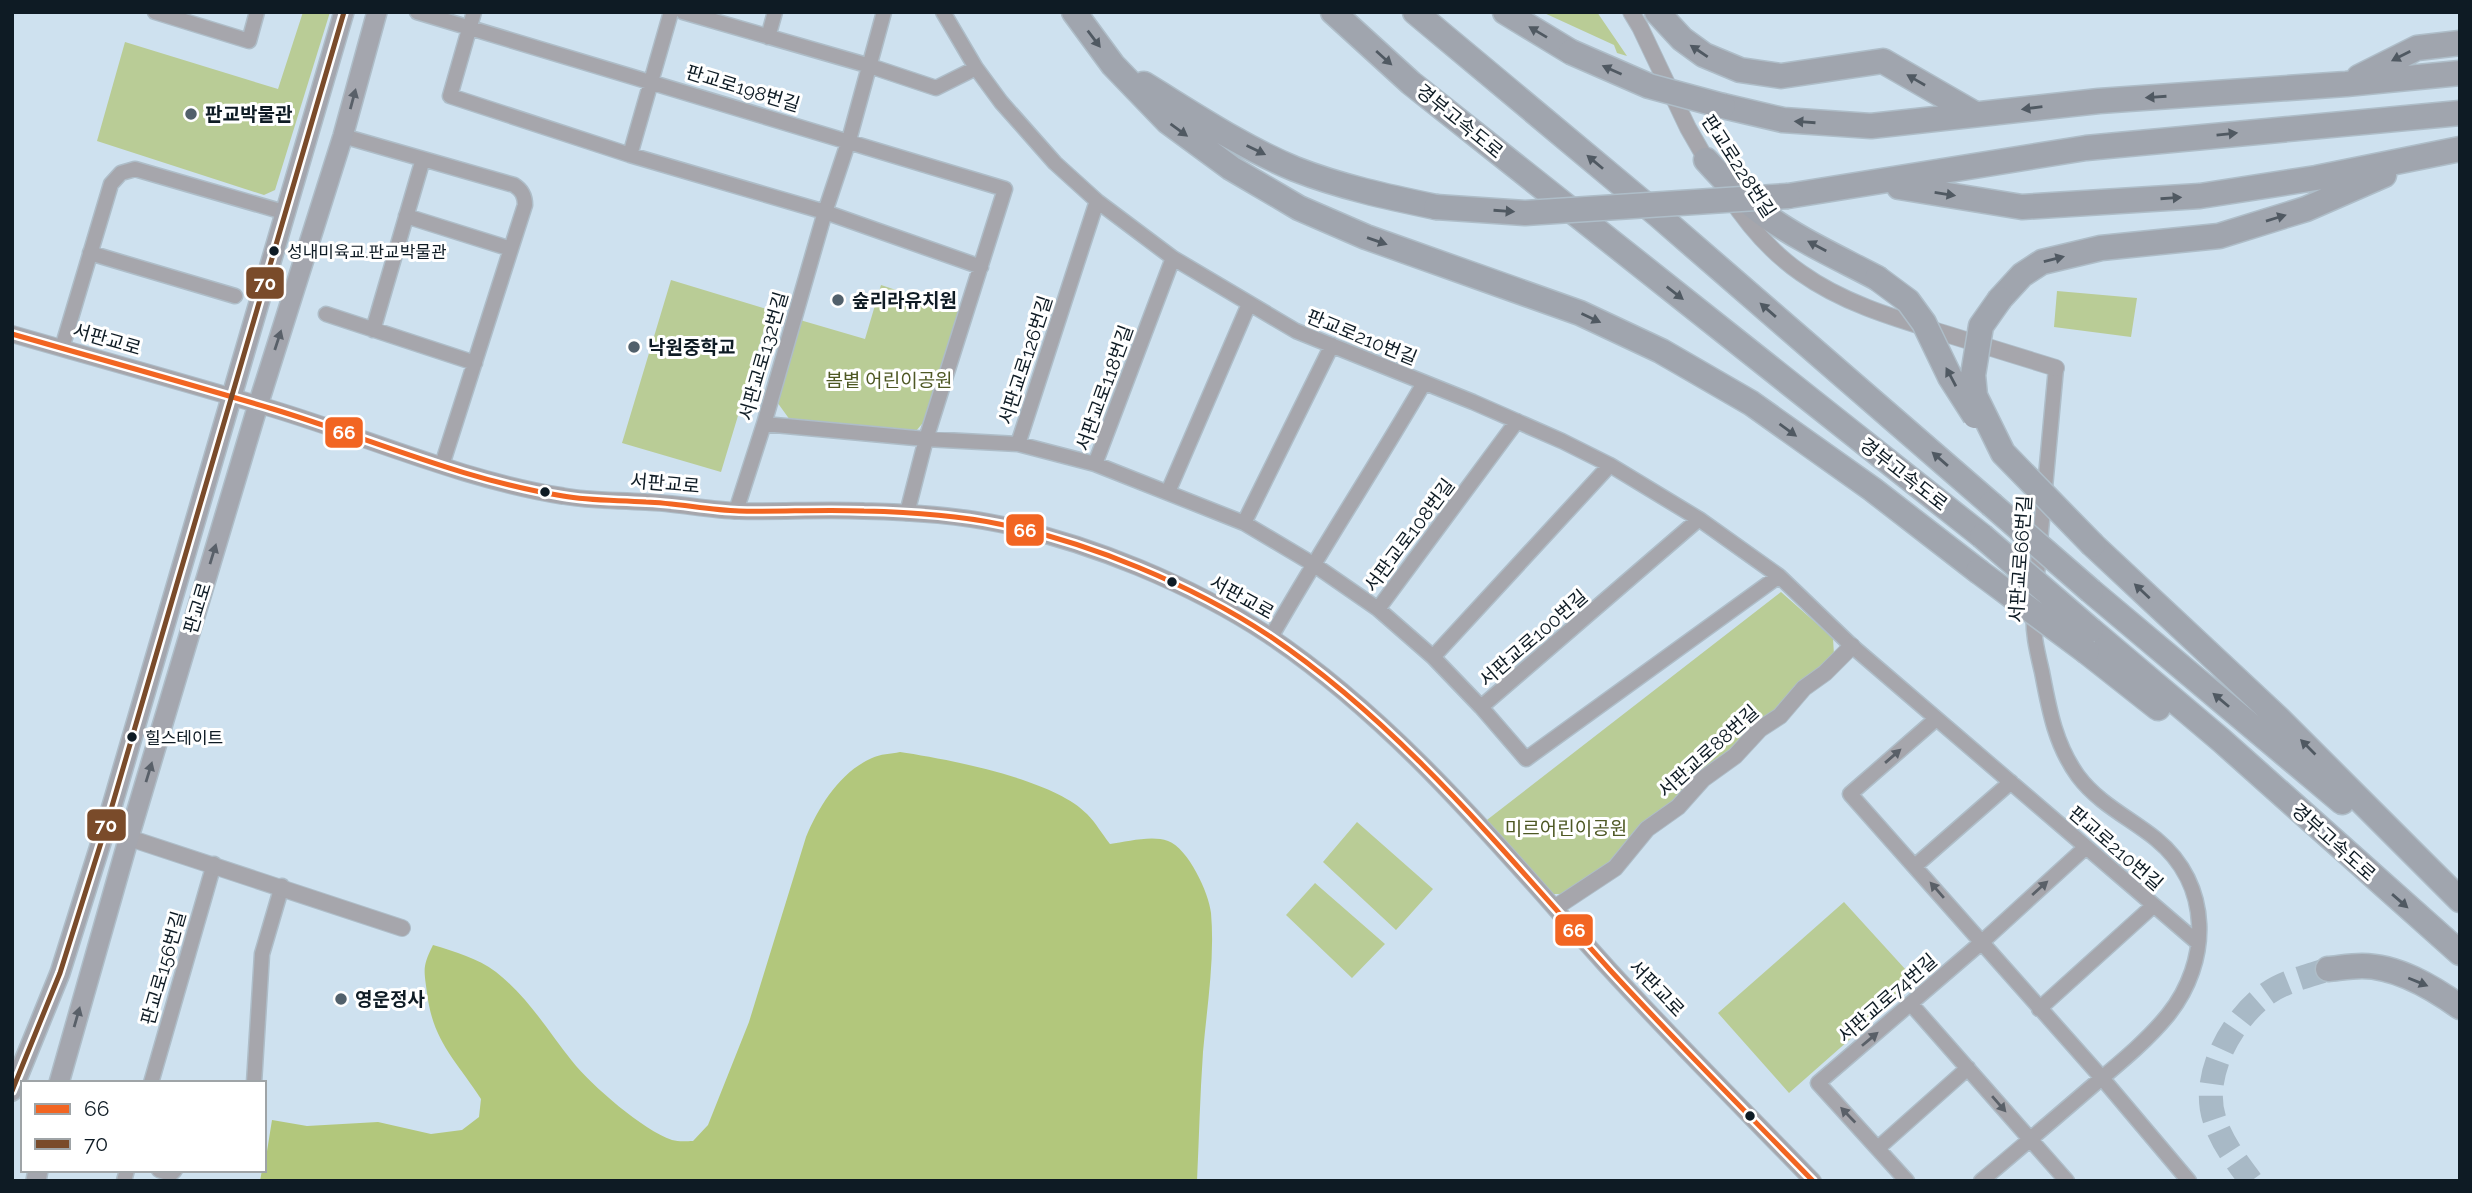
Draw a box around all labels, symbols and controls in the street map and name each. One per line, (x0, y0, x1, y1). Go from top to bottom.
one-way arrow (1528, 26, 1547, 38)
one-way arrow (1087, 30, 1101, 48)
one-way arrow (1690, 44, 1708, 58)
one-way arrow (1375, 50, 1393, 66)
one-way arrow (2391, 50, 2411, 62)
street label: 판교로198번길 (683, 60, 803, 116)
one-way arrow (1602, 64, 1622, 76)
one-way arrow (1906, 74, 1925, 86)
street label: 경부고속도로 (1412, 79, 1508, 163)
one-way arrow (348, 88, 359, 110)
one-way arrow (2144, 92, 2166, 103)
one-way arrow (2020, 102, 2042, 113)
place label: 판교박물관 (205, 103, 293, 125)
marker: 판교박물관 (183, 106, 199, 122)
street label: 판교로228번길 (1698, 110, 1780, 222)
one-way arrow (1794, 116, 1816, 127)
one-way arrow (1170, 123, 1188, 137)
one-way arrow (2216, 129, 2238, 140)
one-way arrow (1246, 144, 1266, 155)
one-way arrow (1586, 155, 1604, 170)
one-way arrow (1934, 189, 1956, 200)
one-way arrow (2161, 192, 2183, 203)
one-way arrow (1494, 206, 1516, 217)
one-way arrow (2266, 213, 2287, 223)
one-way arrow (1366, 236, 1387, 247)
one-way arrow (1807, 240, 1827, 252)
place label: 성내미육교.판교박물관 (287, 242, 447, 262)
marker: 성내미육교.판교박물관 (267, 244, 281, 258)
one-way arrow (2043, 253, 2065, 264)
line badge: 70 (245, 266, 285, 300)
text: 70 (254, 272, 276, 294)
one-way arrow (1667, 285, 1684, 300)
street label: 서판교로132번길 (734, 289, 792, 423)
place label: 숲리라유치원 (852, 289, 957, 311)
marker: 숲리라유치원 (830, 292, 846, 308)
street label: 서판교로126번길 (994, 293, 1056, 427)
one-way arrow (1759, 303, 1776, 318)
street label: 판교로210번길 (1304, 305, 1420, 369)
one-way arrow (1581, 312, 1601, 324)
street label: 서판교로 (70, 319, 144, 359)
street label: 서판교로118번길 (1071, 322, 1137, 454)
one-way arrow (274, 329, 284, 350)
place label: 낙원중학교 (648, 336, 735, 358)
marker: 낙원중학교 (626, 339, 642, 355)
one-way arrow (1945, 366, 1957, 386)
park label: 봄볕 어린이공원 (825, 369, 953, 391)
line badge: 66 (324, 416, 364, 449)
text: 66 (332, 421, 356, 443)
one-way arrow (1779, 423, 1797, 437)
street label: 경부고속도로 (1856, 433, 1952, 515)
one-way arrow (1931, 452, 1948, 467)
street label: 서판교로 (629, 469, 701, 497)
street label: 서판교로108번길 (1359, 474, 1459, 596)
unlabelled marker (538, 485, 552, 499)
street label: 서판교로66번길 (2005, 494, 2035, 624)
line badge: 66 (1005, 513, 1045, 547)
text: 66 (1013, 519, 1037, 541)
one-way arrow (209, 543, 219, 564)
street label: 서판교로 (1206, 570, 1278, 624)
unlabelled marker (1165, 575, 1179, 589)
street label: 판교로 (179, 580, 215, 636)
one-way arrow (2134, 584, 2151, 600)
street label: 서판교로100번길 (1474, 585, 1592, 691)
one-way arrow (2213, 693, 2230, 708)
street label: 서판교로88번길 (1653, 700, 1763, 802)
place label: 힐스테이트 (145, 728, 223, 748)
marker: 힐스테이트 (125, 730, 139, 744)
one-way arrow (2299, 739, 2316, 756)
one-way arrow (1884, 748, 1902, 764)
one-way arrow (144, 761, 154, 782)
street label: 경부고속도로 (2288, 799, 2380, 885)
street label: 판교로210번길 (2065, 801, 2167, 895)
line badge: 70 (86, 808, 127, 842)
text: 70 (95, 814, 117, 836)
park label: 미르어린이공원 (1505, 817, 1627, 839)
one-way arrow (2032, 881, 2049, 896)
one-way arrow (1930, 882, 1945, 899)
one-way arrow (2392, 893, 2409, 908)
street label: 판교로156번길 (136, 909, 190, 1027)
line badge: 66 (1554, 913, 1594, 947)
text: 66 (1562, 919, 1586, 941)
street label: 서판교로74번길 (1833, 949, 1941, 1047)
street label: 서판교로 (1625, 955, 1689, 1021)
one-way arrow (2408, 976, 2429, 987)
place label: 영운정사 (355, 988, 425, 1010)
marker: 영운정사 (333, 991, 349, 1007)
one-way arrow (72, 1006, 82, 1027)
one-way arrow (1861, 1031, 1879, 1047)
legend (21, 1081, 266, 1172)
one-way arrow (1991, 1095, 2006, 1112)
text: 66 (84, 1096, 109, 1121)
one-way arrow (1841, 1107, 1857, 1124)
unlabelled marker (1743, 1109, 1757, 1123)
text: 70 (84, 1131, 108, 1156)

